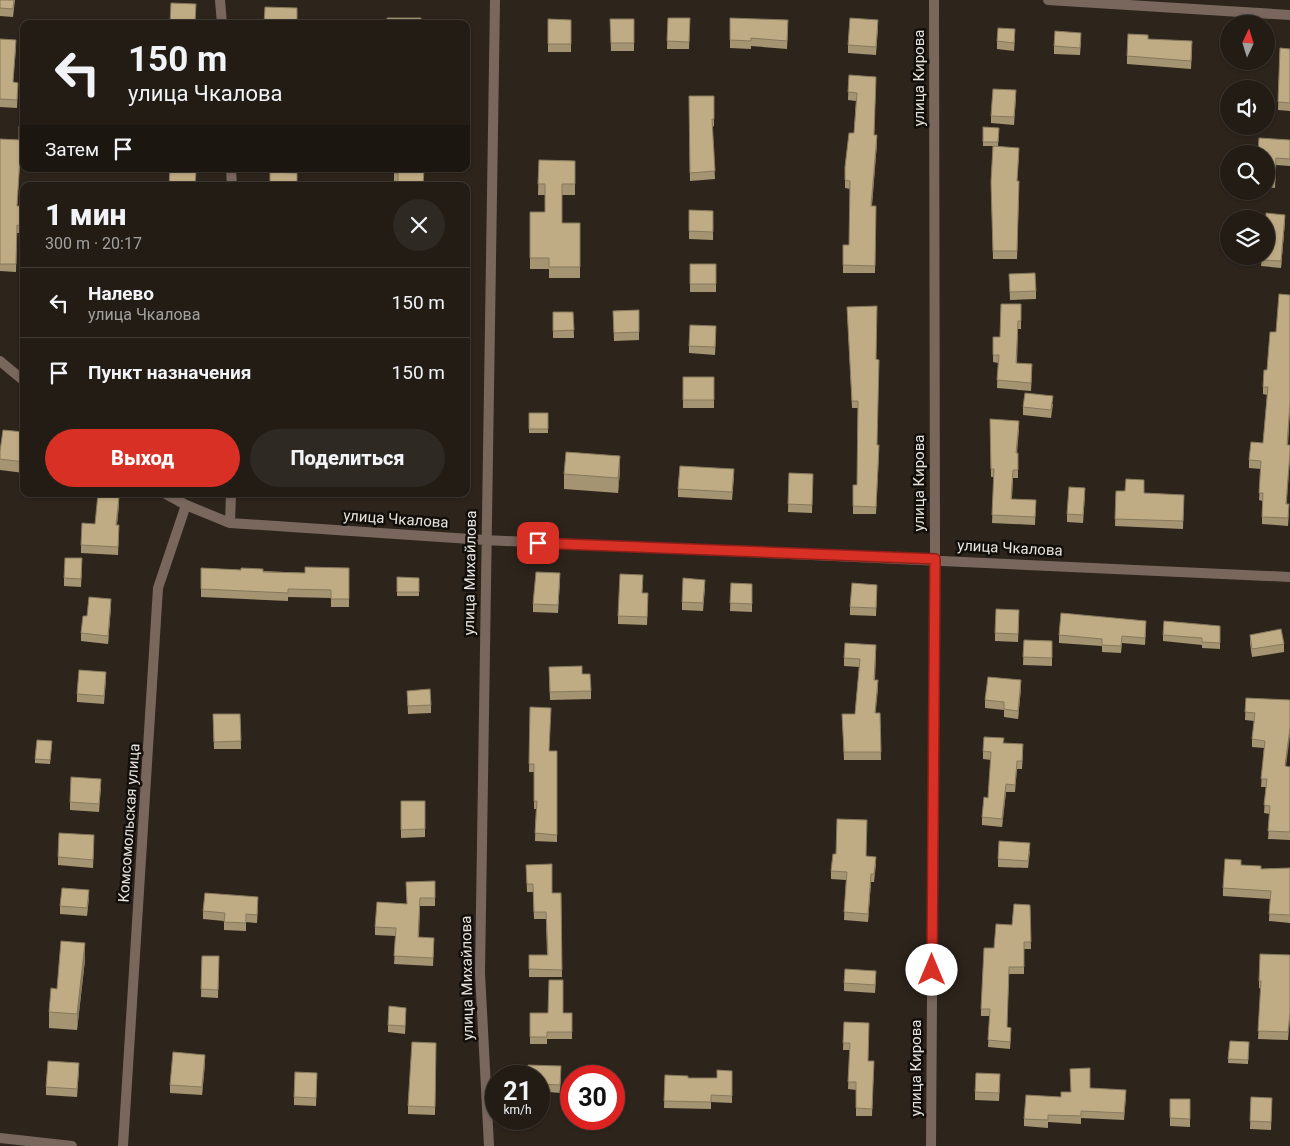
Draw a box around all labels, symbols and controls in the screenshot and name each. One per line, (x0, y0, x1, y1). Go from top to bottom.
north arrow (1220, 15, 1275, 70)
map controls (1220, 15, 1275, 265)
street label: улица Кирова (910, 30, 928, 126)
text: 150 m (128, 39, 227, 80)
icon: left (45, 40, 110, 105)
button: sound (1220, 80, 1275, 135)
text: улица Чкалова (128, 81, 283, 106)
icon: arrive (109, 135, 137, 163)
text: Затем (45, 138, 99, 161)
button: search (1220, 145, 1275, 200)
text: 1 мин (45, 197, 126, 232)
button: close (393, 199, 445, 251)
button: layers (1220, 210, 1275, 265)
text: 300 m · 20:17 (45, 234, 142, 253)
text: Налево (88, 282, 154, 305)
icon: left (45, 289, 73, 317)
text: 150 m (392, 291, 445, 314)
text: улица Чкалова (88, 305, 200, 324)
icon: arrive (45, 359, 73, 387)
text: Пункт назначения (88, 361, 251, 384)
text: 150 m (392, 361, 445, 384)
button: Выход (45, 429, 240, 487)
button: Поделиться (250, 429, 445, 487)
street label: улица Кирова (910, 435, 928, 531)
street label: улица Чкалова (343, 506, 449, 532)
street label: улица Михайлова (460, 510, 480, 636)
pin (517, 522, 559, 564)
icon: arrive (524, 529, 552, 557)
street label: улица Чкалова (957, 536, 1063, 560)
street label: Комсомольская улица (114, 743, 144, 903)
street label: улица Михайлова (457, 915, 477, 1041)
position arrow (905, 943, 957, 995)
street label: улица Кирова (907, 1020, 925, 1116)
speed limit sign: 30 (560, 1065, 625, 1130)
text: 21 (503, 1077, 532, 1106)
text: km/h (503, 1103, 532, 1117)

